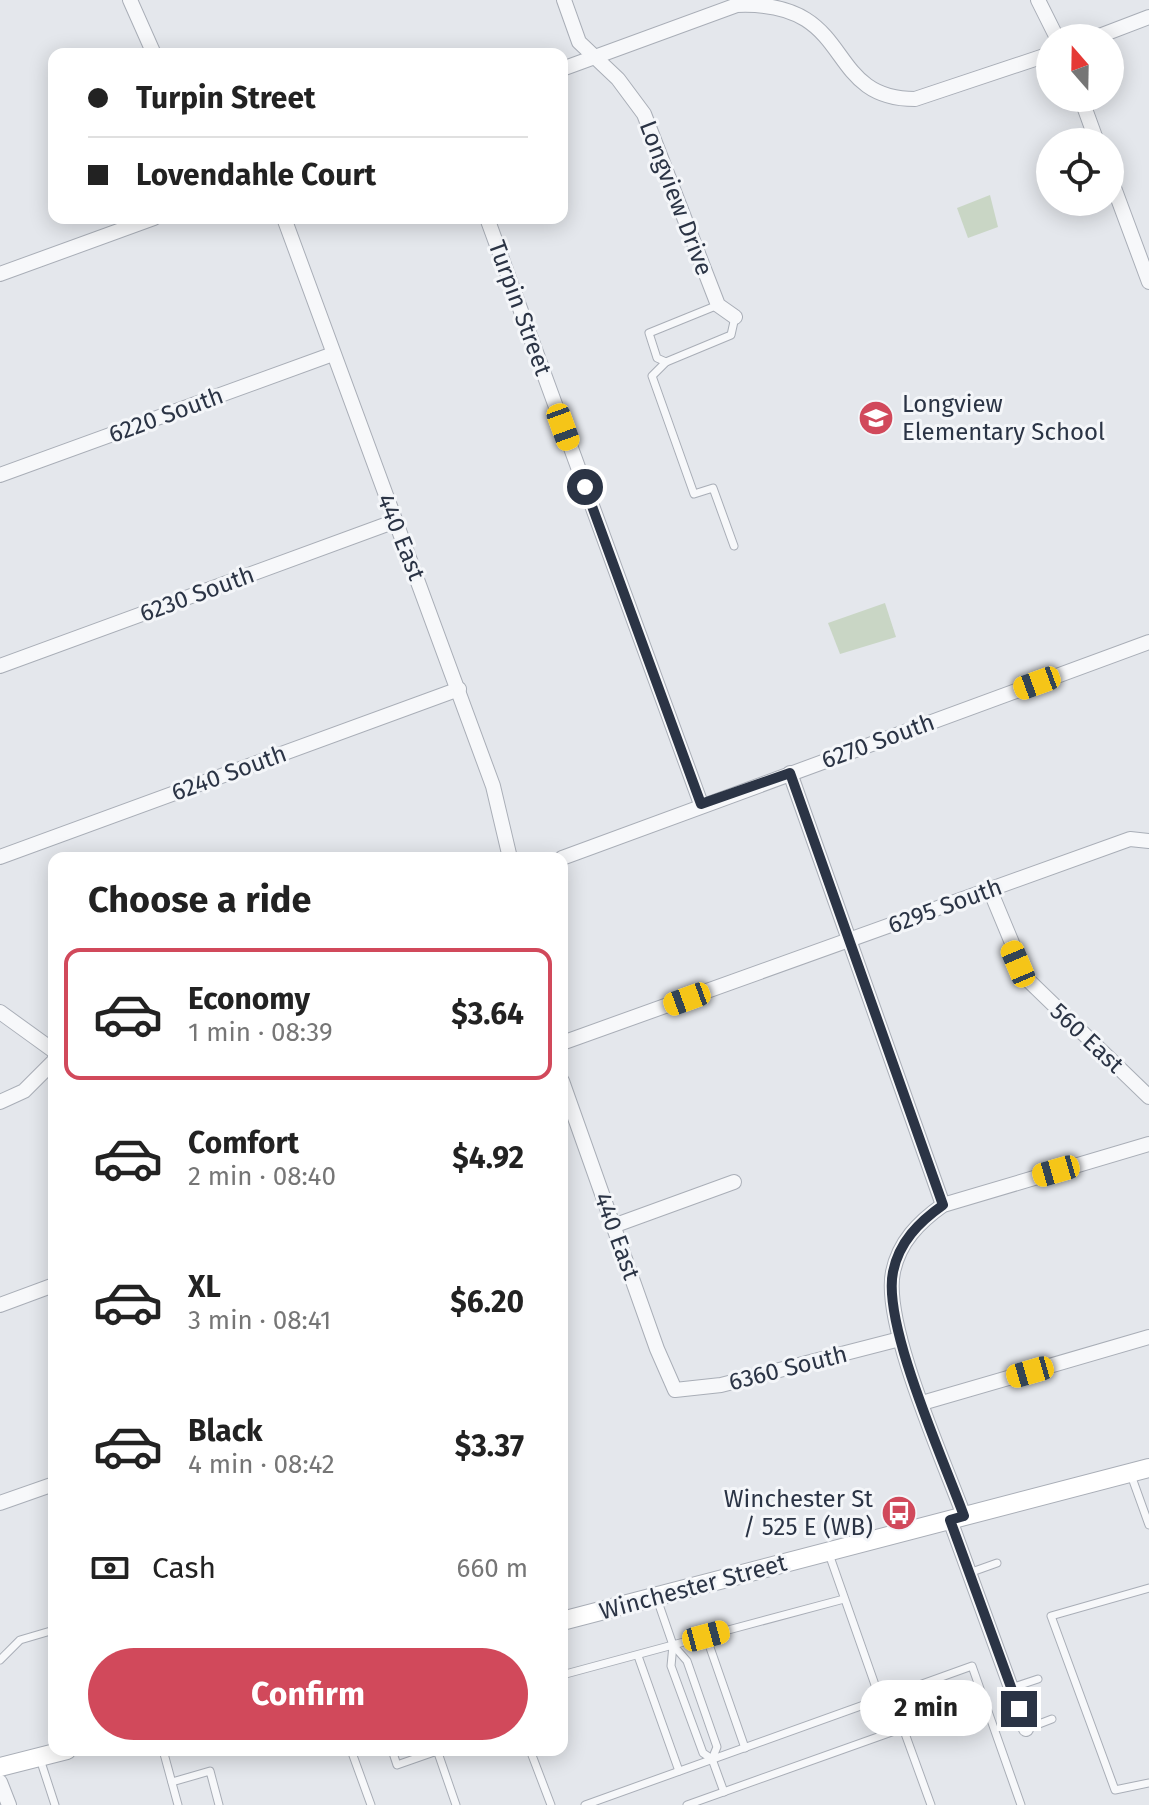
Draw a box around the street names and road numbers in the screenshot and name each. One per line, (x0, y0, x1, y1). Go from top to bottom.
street label: Longview Drive (634, 117, 718, 279)
street label: Turpin Street (483, 237, 557, 379)
street label: 6220 South (105, 381, 227, 449)
street label: 440 East (371, 490, 431, 585)
street label: 6230 South (136, 560, 258, 628)
street label: 6270 South (818, 708, 938, 774)
street label: 6240 South (168, 739, 290, 807)
street label: 6295 South (884, 873, 1006, 939)
street label: 560 East (1045, 997, 1130, 1079)
street label: 440 East (588, 1189, 646, 1284)
street label: 6360 South (726, 1340, 850, 1396)
street label: Winchester Street (596, 1548, 790, 1625)

